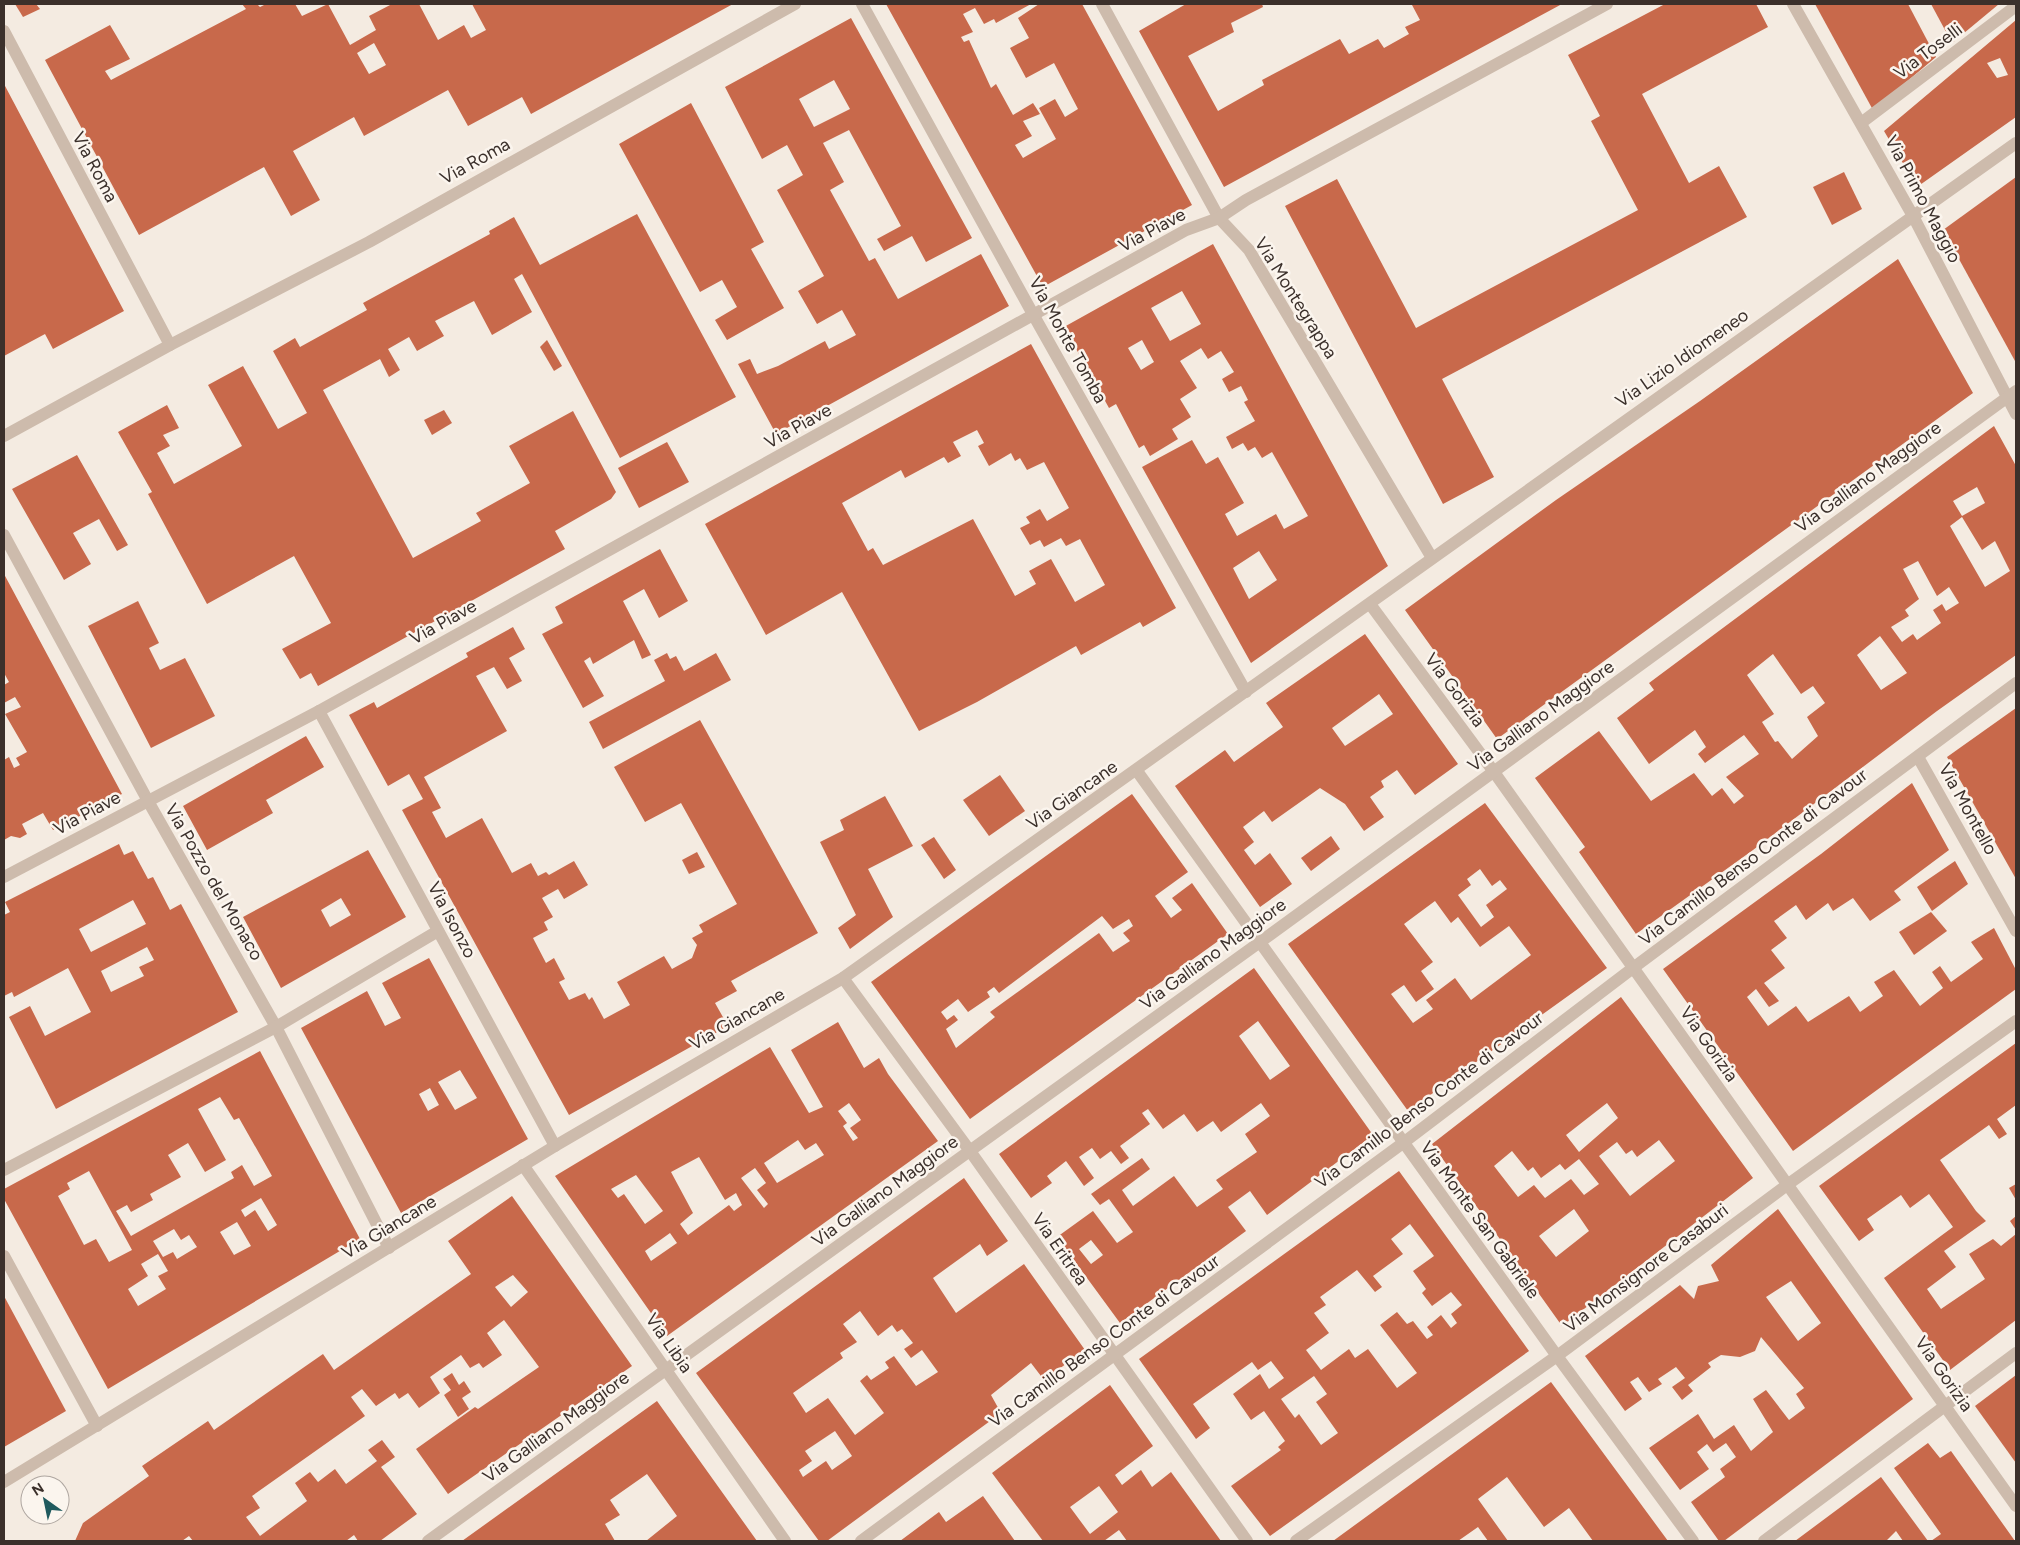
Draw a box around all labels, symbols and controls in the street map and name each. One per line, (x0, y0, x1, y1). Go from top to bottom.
street label: Via Toselli (1889, 18, 1967, 84)
street label: Via Roma (67, 128, 123, 206)
street label: Via Primo Maggio (1880, 131, 1966, 267)
street label: Via Roma (436, 133, 514, 189)
street label: Via Piave (1115, 203, 1189, 257)
street label: Via Montegrappa (1250, 233, 1342, 363)
street label: Via Monte Tomba (1024, 273, 1112, 407)
street label: Via Lizio Idiomeneo (1611, 304, 1753, 412)
street label: Via Piave (761, 399, 835, 453)
street label: Via Galliano Maggiore (1791, 416, 1946, 537)
street label: Via Piave (406, 595, 480, 649)
street label: Via Gorizia (1420, 649, 1490, 731)
street label: Via Galliano Maggiore (1464, 655, 1619, 776)
street label: Via Giancane (1022, 755, 1122, 834)
street label: Via Montello (1934, 760, 2002, 858)
street label: Via Camillo Benso Conte di Cavour (1634, 764, 1872, 950)
street label: Via Piave (50, 786, 124, 840)
street label: Via Pozzo del Monaco (160, 800, 268, 964)
street label: Via Isonzo (423, 878, 481, 962)
street label: Via Galliano Maggiore (1136, 893, 1291, 1014)
street label: Via Giancane (686, 983, 789, 1055)
street label: Via Gorizia (1675, 1002, 1743, 1086)
street label: Via Camillo Benso Conte di Cavour (1310, 1007, 1548, 1193)
street label: Via Galliano Maggiore (808, 1130, 963, 1251)
street label: Via Monte San Gabriele (1416, 1137, 1545, 1303)
street label: Via Giancane (338, 1190, 440, 1264)
street label: Via Monsignore Casaburi (1559, 1199, 1733, 1337)
street label: Via Eritrea (1027, 1209, 1093, 1289)
street label: Via Camillo Benso Conte di Cavour (984, 1250, 1224, 1432)
street label: Via Libia (641, 1309, 697, 1377)
street label: Via Gorizia (1910, 1332, 1978, 1416)
street label: Via Galliano Maggiore (479, 1366, 634, 1487)
north arrow (20, 1475, 70, 1525)
text: N (29, 1479, 47, 1500)

